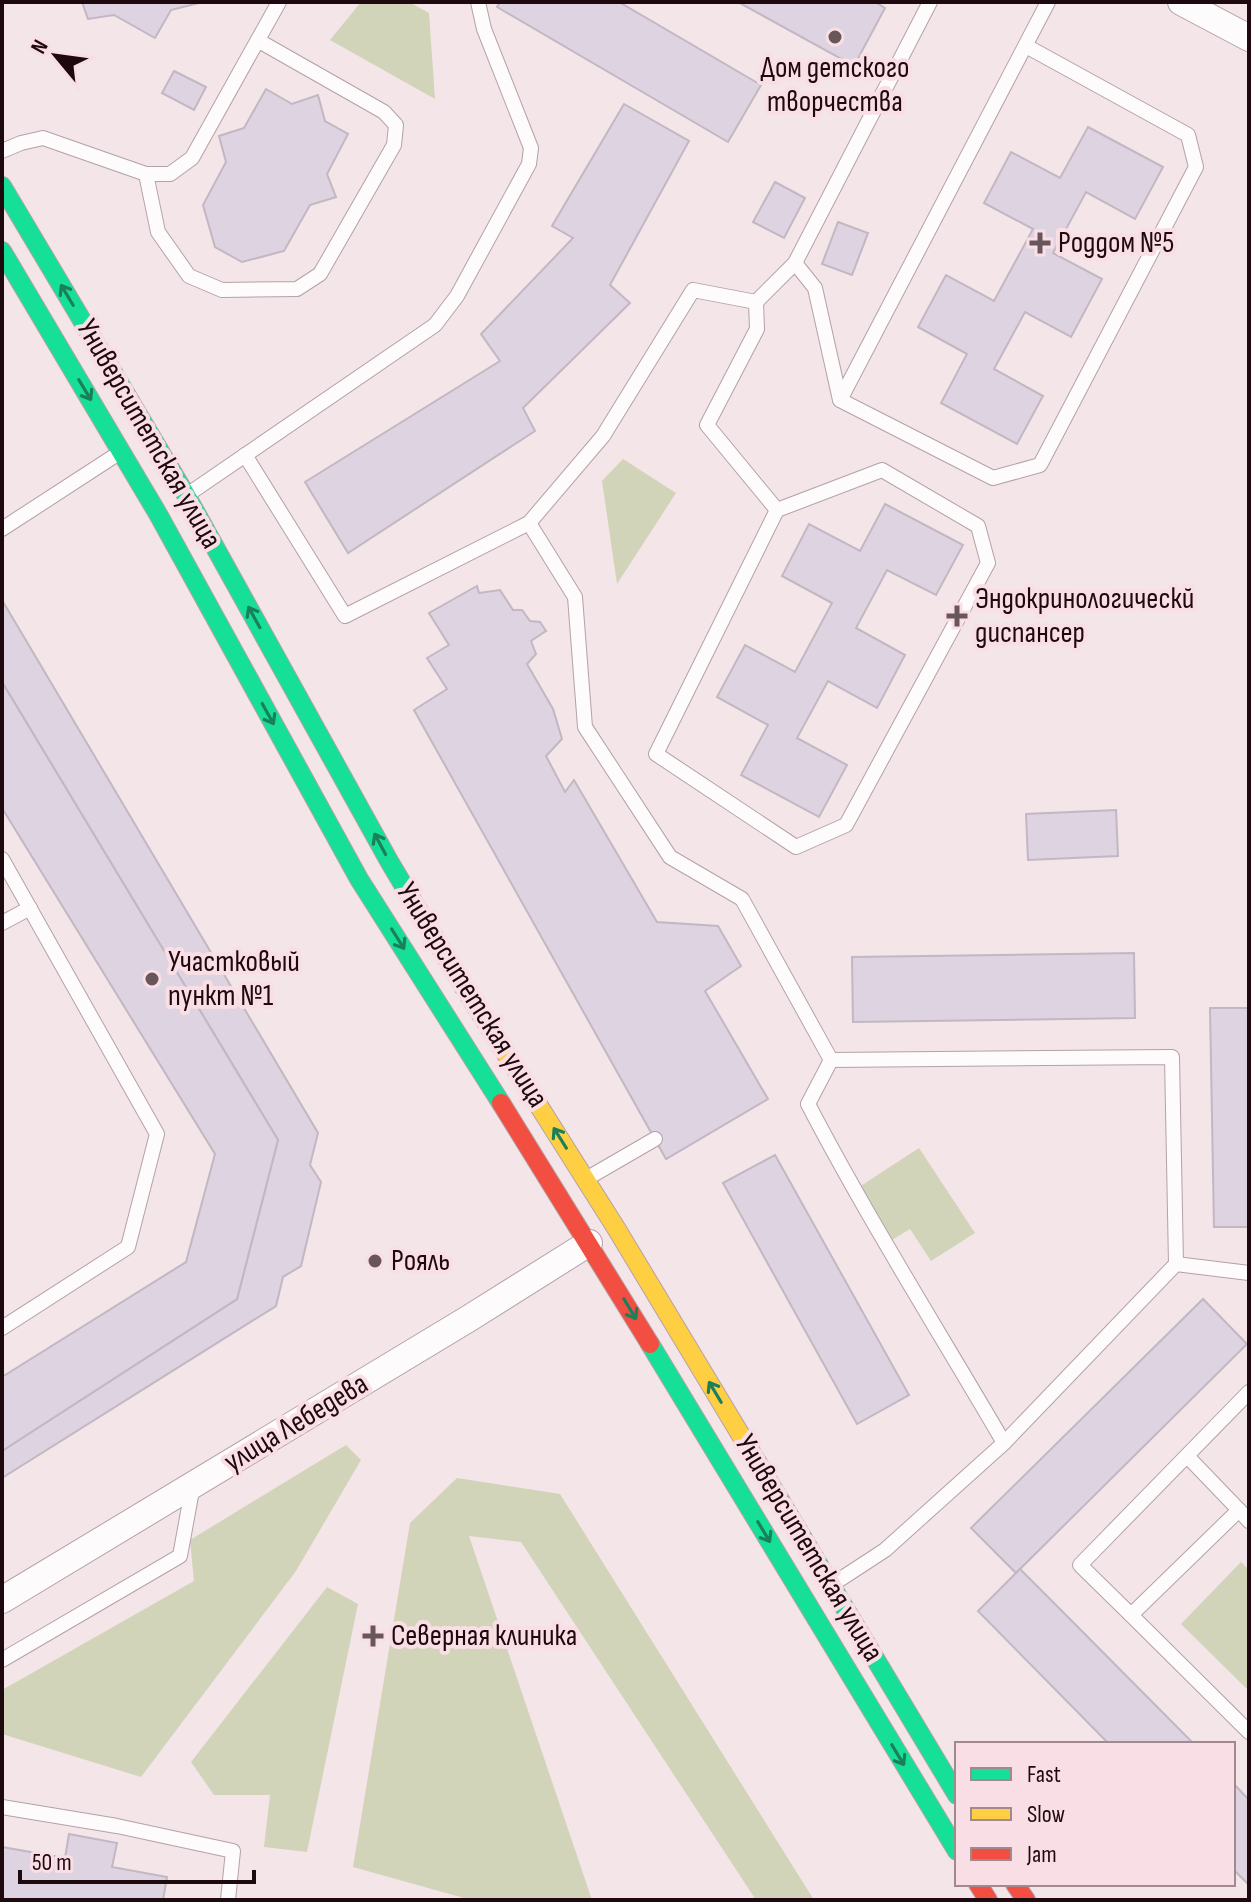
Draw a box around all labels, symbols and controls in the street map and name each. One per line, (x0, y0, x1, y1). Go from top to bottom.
north arrow (16, 16, 96, 96)
marker: Дом детского творчества (826, 28, 844, 46)
text: N (25, 35, 54, 59)
place label: Дом детского творчества (760, 50, 910, 120)
place label: Роддом №5 (1058, 225, 1174, 261)
marker: Роддом №5 (1029, 232, 1051, 254)
one-way arrow (59, 284, 75, 307)
street label: Университетская улица (69, 313, 229, 555)
one-way arrow (77, 378, 93, 401)
place label: Эндокринологическй диспансер (975, 581, 1194, 651)
one-way arrow (246, 605, 261, 629)
marker: Эндокринологическй диспансер (946, 605, 968, 627)
one-way arrow (261, 701, 276, 725)
one-way arrow (372, 833, 387, 857)
street label: Университетская улица (388, 876, 556, 1114)
one-way arrow (390, 927, 406, 950)
place label: Участковый пункт №1 (168, 944, 300, 1014)
marker: Участковый пункт №1 (143, 970, 161, 988)
one-way arrow (551, 1127, 568, 1149)
place label: Рояль (391, 1243, 450, 1279)
marker: Рояль (366, 1252, 384, 1270)
one-way arrow (622, 1297, 638, 1320)
street label: улица Лебедева (218, 1366, 374, 1480)
one-way arrow (707, 1381, 723, 1404)
street label: Университетская улица (727, 1428, 891, 1668)
one-way arrow (756, 1520, 772, 1543)
place label: Северная клиника (391, 1618, 577, 1654)
marker: Северная клиника (362, 1625, 384, 1647)
legend (955, 1742, 1235, 1886)
one-way arrow (890, 1743, 906, 1766)
text: Fast (1027, 1760, 1061, 1789)
text: Slow (1027, 1800, 1065, 1829)
scale bar (20, 1834, 254, 1884)
text: Jam (1026, 1840, 1057, 1869)
text: 50 m (32, 1848, 72, 1877)

